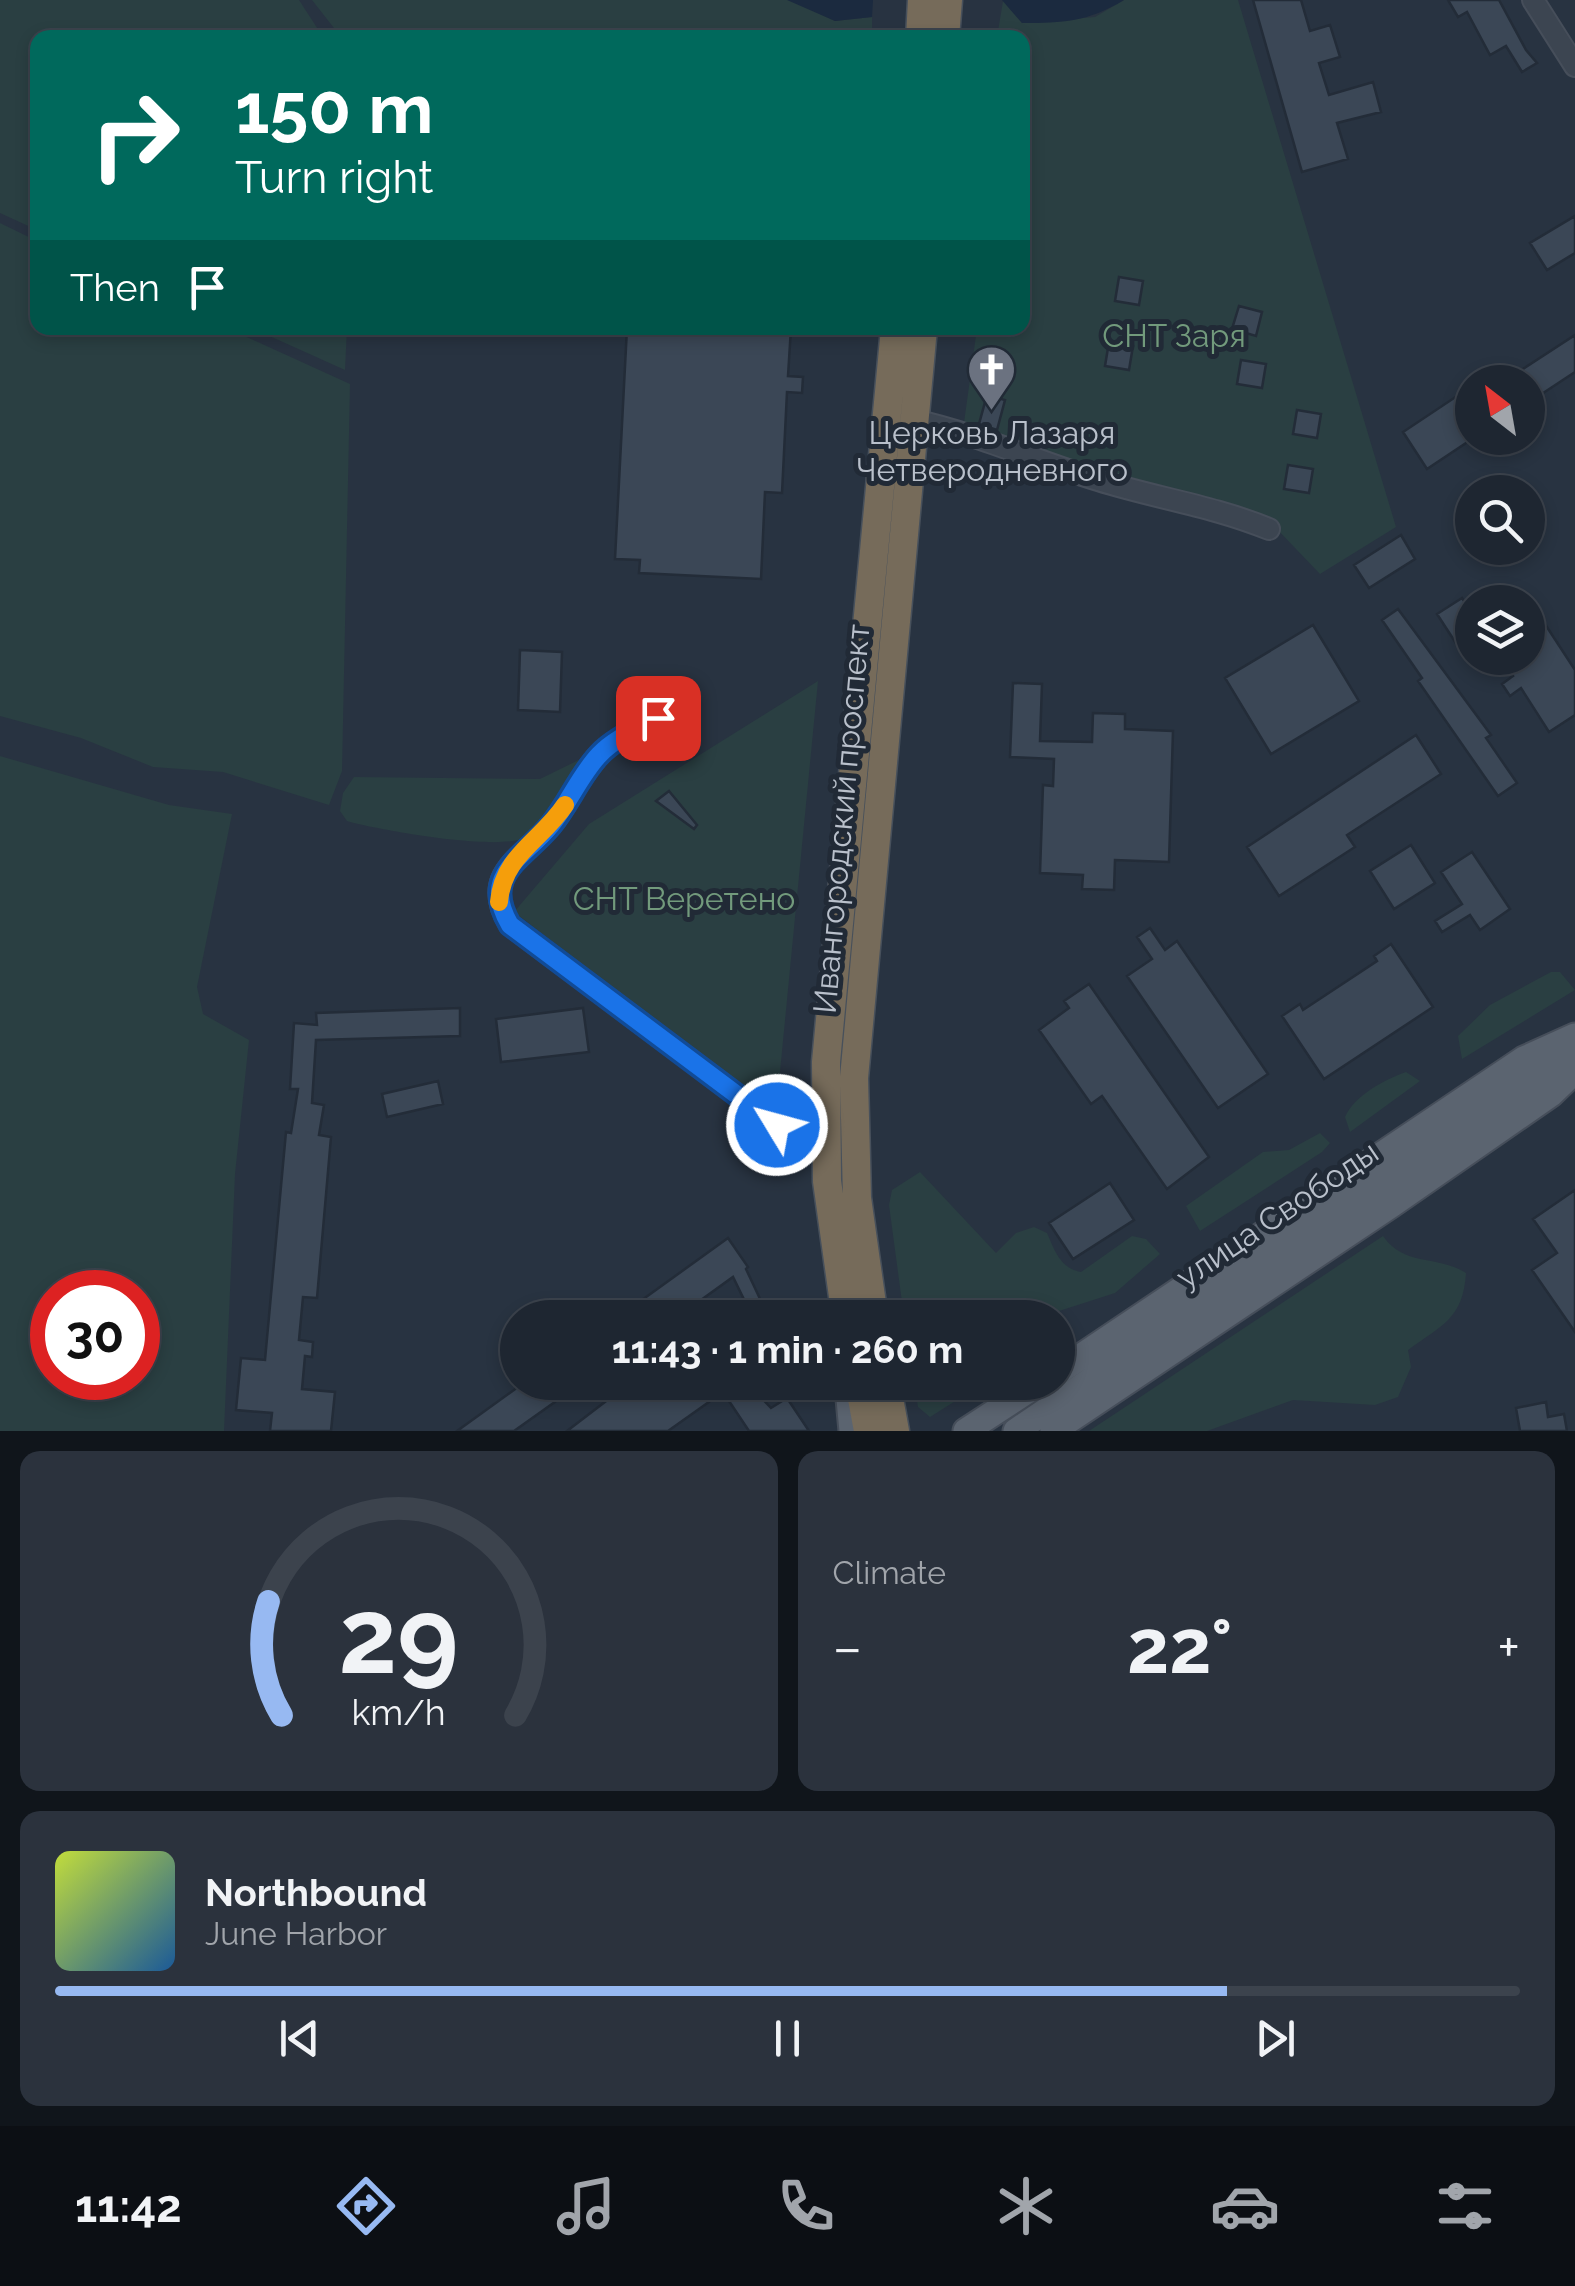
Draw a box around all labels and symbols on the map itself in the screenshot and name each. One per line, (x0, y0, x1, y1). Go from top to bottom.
park label: СНТ Заря (1102, 317, 1246, 354)
church icon: Церковь Лазаря Четверодневного (966, 344, 1018, 412)
north arrow (1455, 365, 1545, 455)
place label: Церковь Лазаря Четверодневного (856, 414, 1128, 488)
street label: Ивангородский проспект (806, 623, 876, 1015)
pin (616, 676, 701, 761)
park label: СНТ Веретено (573, 880, 795, 917)
position arrow (725, 1073, 829, 1177)
street label: улица Свободы (1169, 1133, 1385, 1295)
speed limit sign: 30 (30, 1270, 160, 1400)

